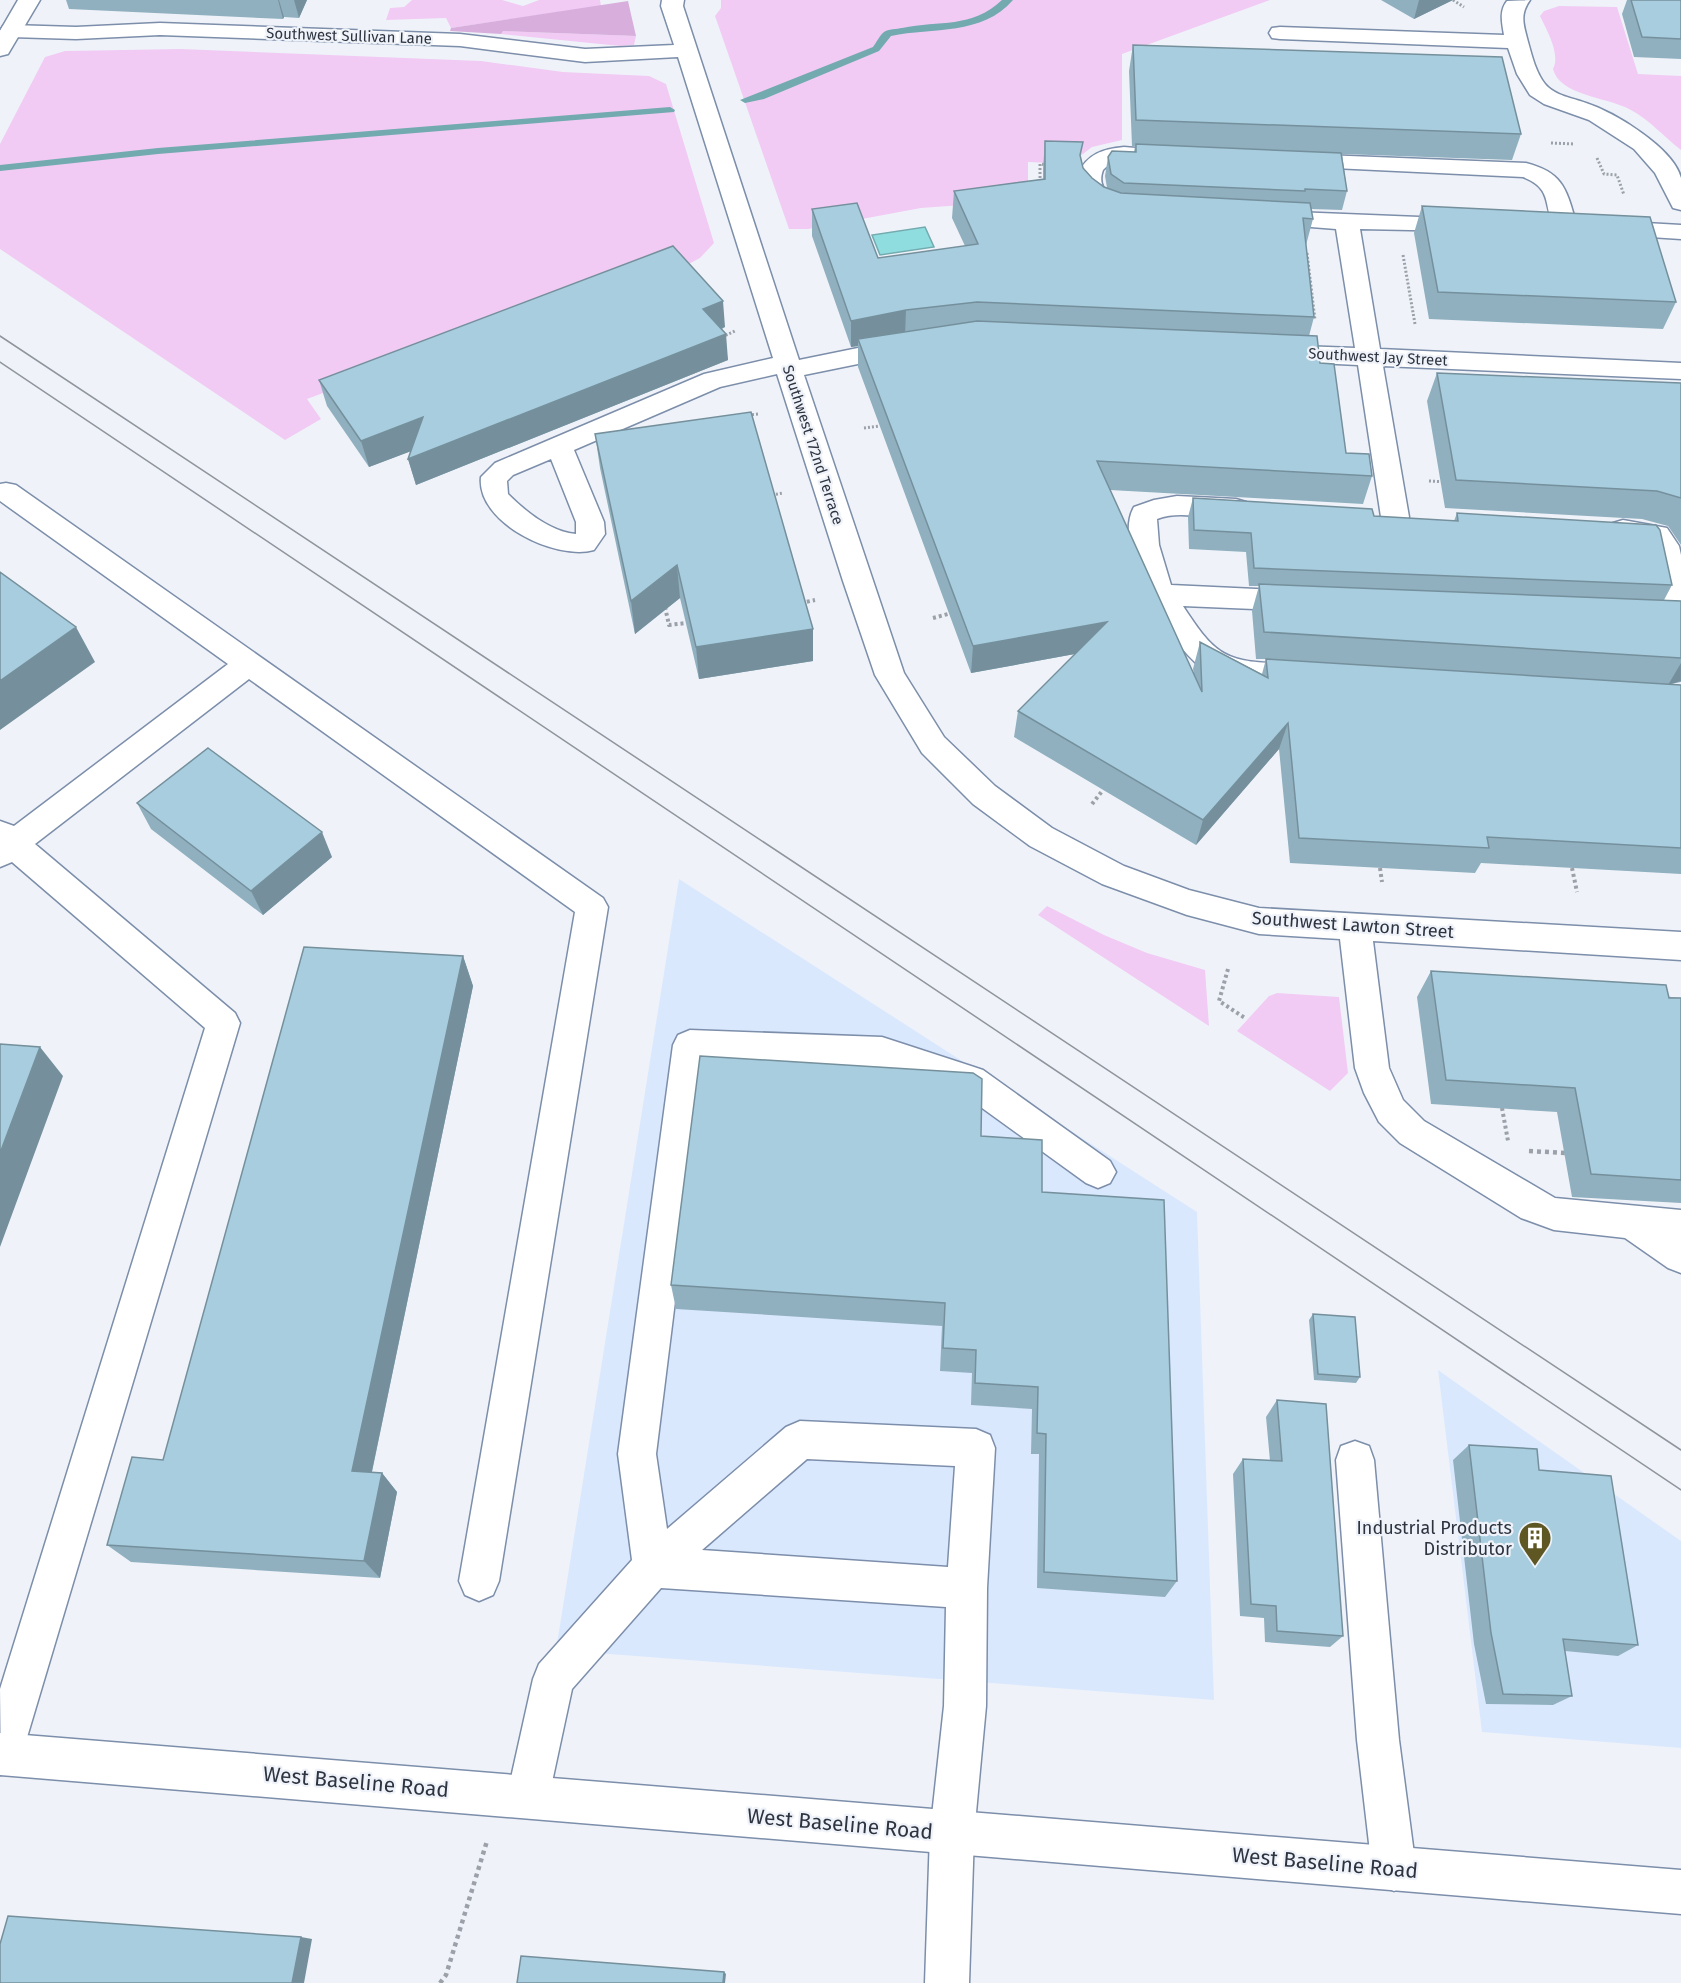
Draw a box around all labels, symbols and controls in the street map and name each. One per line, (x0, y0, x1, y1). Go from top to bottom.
street label: Southwest Sullivan Lane (266, 24, 432, 48)
street label: Southwest Jay Street (1308, 344, 1449, 370)
street label: Southwest 172nd Terrace (779, 363, 847, 527)
street label: Southwest Lawton Street (1251, 907, 1455, 943)
place label: Industrial Products Distributor (1357, 1517, 1512, 1560)
building icon: Industrial Products Distributor (1517, 1520, 1553, 1567)
street label: West Baseline Road (262, 1761, 450, 1803)
street label: West Baseline Road (746, 1803, 934, 1845)
street label: West Baseline Road (1231, 1842, 1419, 1884)

